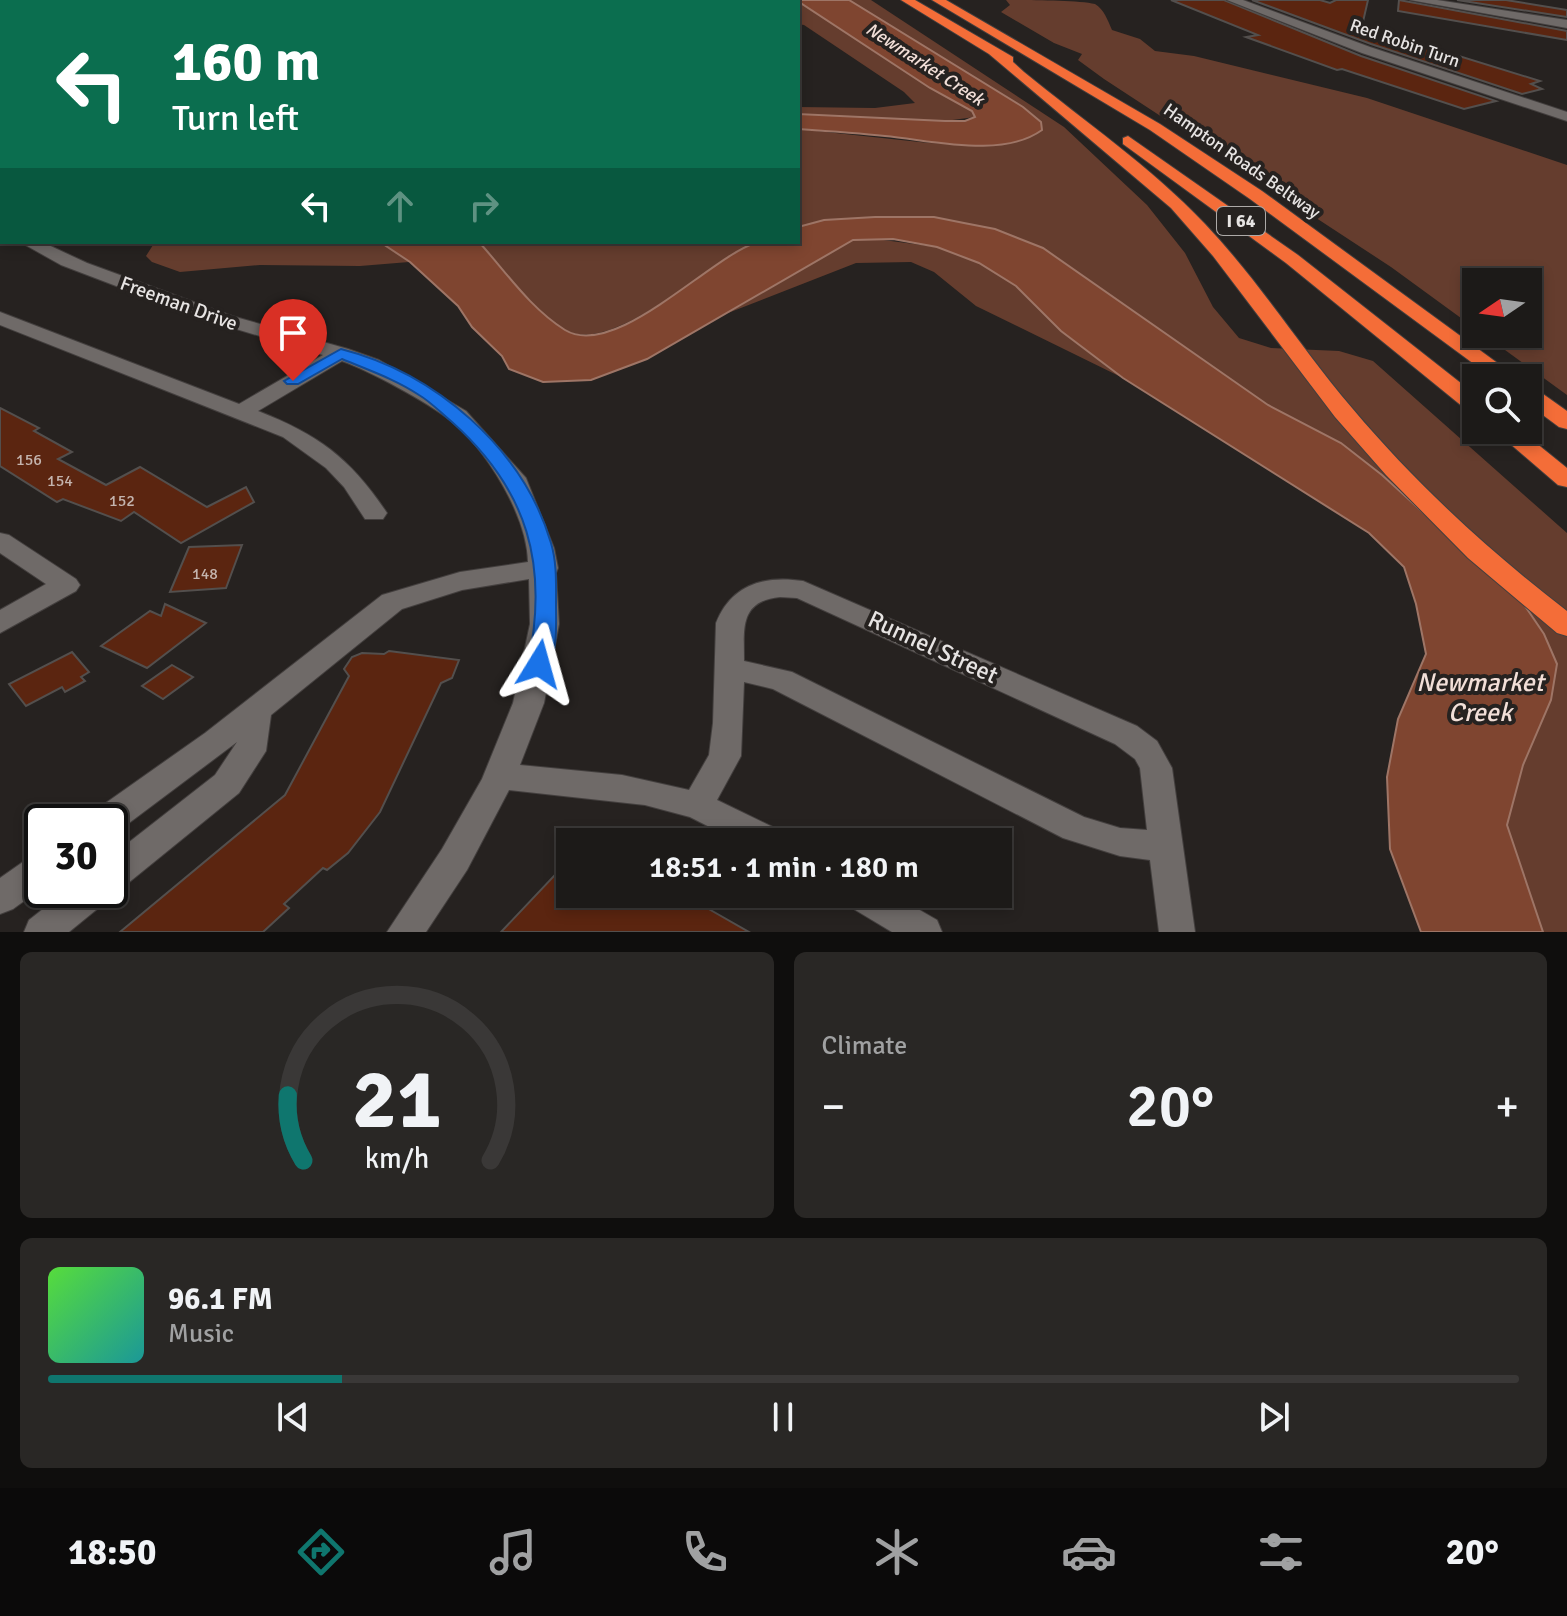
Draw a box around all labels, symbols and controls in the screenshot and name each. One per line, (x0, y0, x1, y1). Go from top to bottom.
street label: Red Robin Turn (1347, 14, 1463, 72)
water label: Newmarket Creek (862, 18, 990, 111)
text: 160 m (172, 27, 320, 96)
icon: left (40, 32, 144, 136)
text: Turn left (172, 96, 299, 141)
street label: Hampton Roads Beltway (1159, 99, 1325, 224)
icon: left (294, 184, 338, 228)
icon: ahead (378, 184, 422, 228)
icon: right (462, 184, 506, 228)
road number: I 64 (1217, 207, 1265, 235)
north arrow (1462, 268, 1542, 348)
map controls (1462, 268, 1542, 444)
street label: Freeman Drive (117, 271, 241, 336)
pin (259, 299, 327, 381)
icon: arrive (271, 311, 315, 355)
button: search (1462, 364, 1542, 444)
house number: 156 (16, 450, 42, 470)
house number: 154 (47, 471, 73, 491)
house number: 152 (109, 491, 135, 511)
house number: 148 (192, 564, 218, 584)
street label: Runnel Street (863, 604, 1003, 690)
position arrow (497, 622, 581, 706)
water label: Newmarket Creek (1416, 667, 1547, 729)
speed limit sign: 30 (24, 804, 128, 908)
text: 18:51 · 1 min · 180 m (649, 849, 919, 886)
text: Climate (822, 1030, 907, 1062)
text: 21 (352, 1049, 442, 1151)
text: 20° (1126, 1070, 1214, 1144)
text: − (822, 1080, 845, 1134)
text: + (1495, 1080, 1519, 1134)
text: km/h (364, 1141, 429, 1176)
text: 96.1 FM (168, 1281, 273, 1318)
text: Music (168, 1318, 234, 1350)
icon: previous (271, 1395, 315, 1439)
icon: pause (761, 1395, 805, 1439)
icon: next (1252, 1395, 1296, 1439)
icon: directions (293, 1524, 349, 1580)
icon: music (485, 1524, 541, 1580)
icon: phone (677, 1524, 733, 1580)
icon: climate (869, 1524, 925, 1580)
icon: car (1061, 1524, 1117, 1580)
icon: filters (1253, 1524, 1309, 1580)
text: 18:50 (68, 1530, 156, 1575)
text: 20° (1446, 1530, 1499, 1575)

